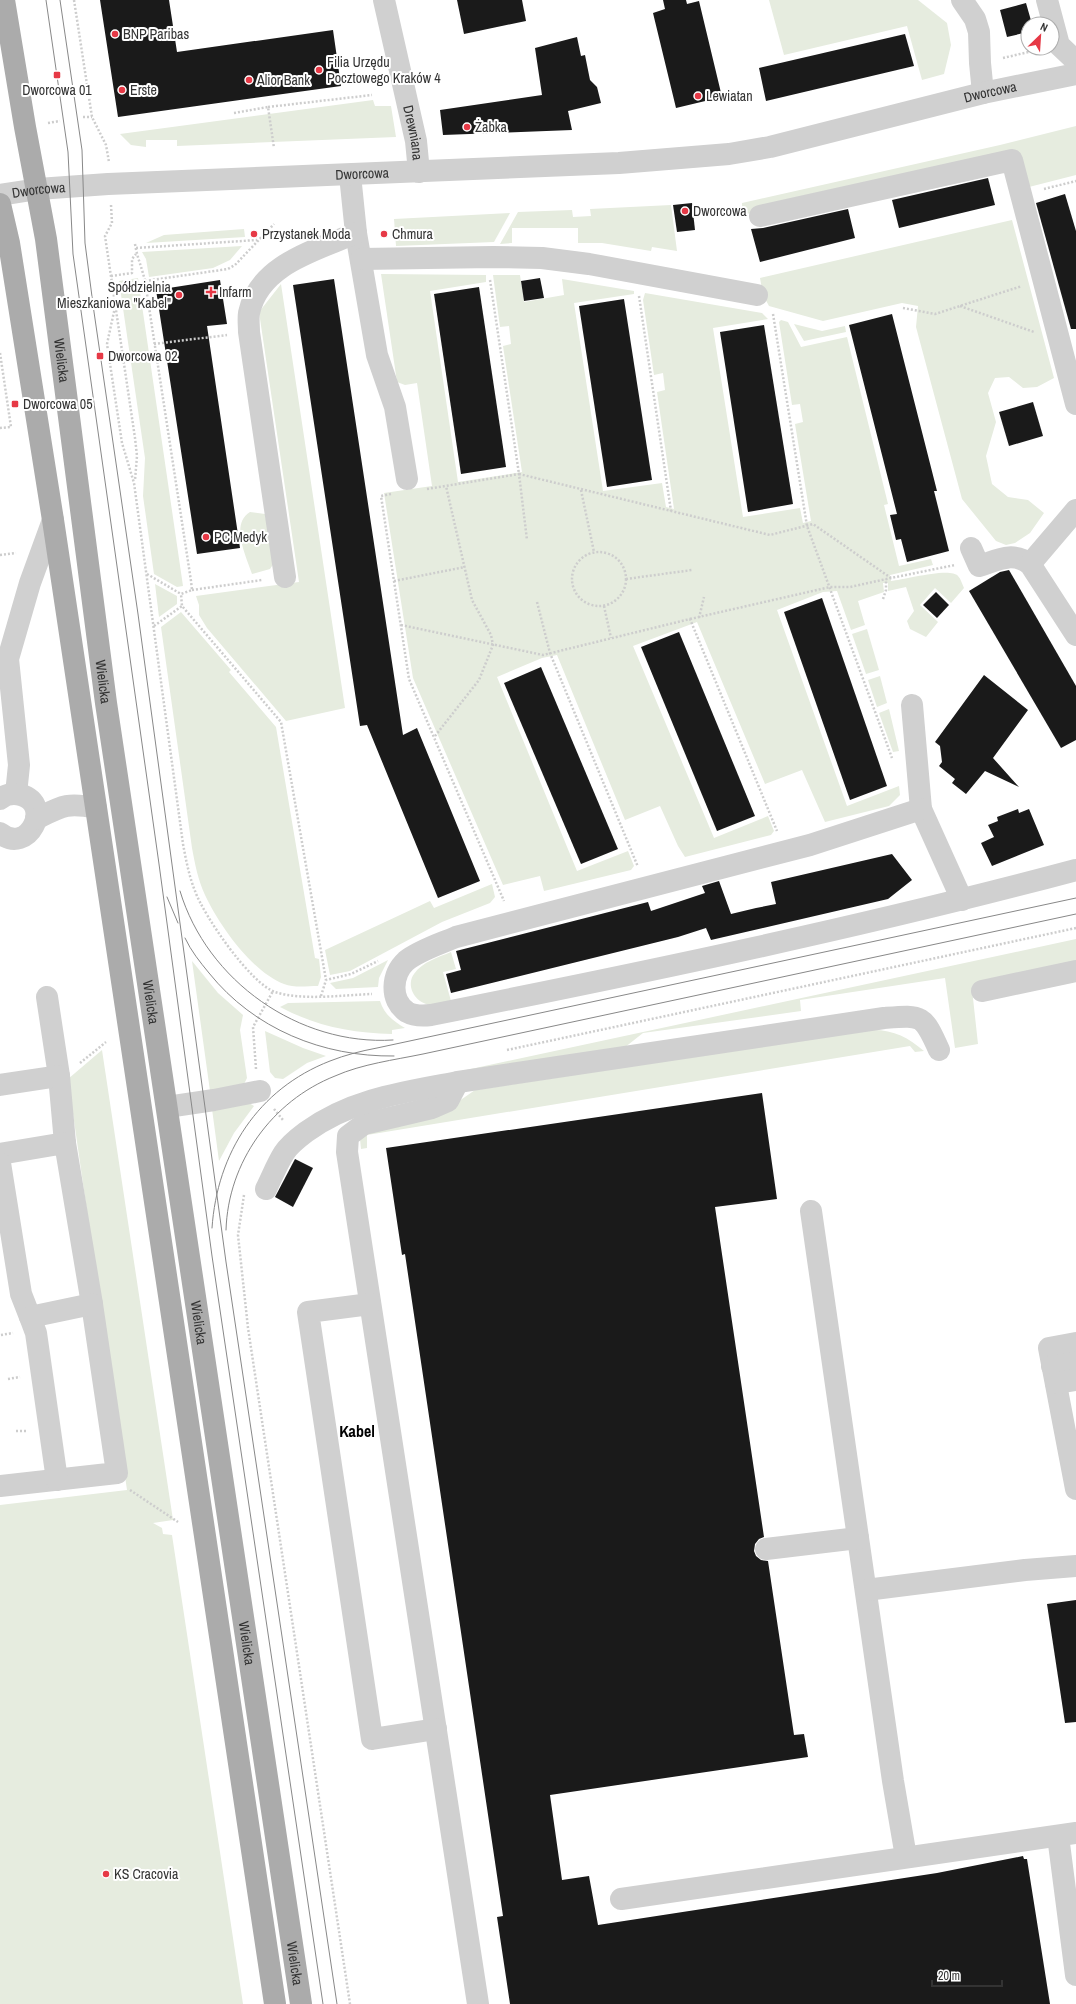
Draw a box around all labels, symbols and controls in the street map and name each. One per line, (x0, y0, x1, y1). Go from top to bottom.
north arrow (1020, 16, 1060, 56)
text: N (1038, 19, 1050, 35)
place label: BNP Paribas (123, 25, 189, 43)
marker: BNP Paribas (110, 29, 120, 39)
place label: Filia Urzędu Pocztowego Kraków 4 (327, 53, 441, 87)
marker: Filia Urzędu Pocztowego Kraków 4 (314, 65, 324, 75)
marker: Dworcowa 01 (52, 70, 62, 80)
place label: Alior Bank (256, 71, 310, 89)
marker: Alior Bank (244, 75, 254, 85)
street label: Dworcowa (962, 77, 1019, 107)
place label: Dworcowa 01 (22, 81, 92, 99)
place label: Erste (130, 81, 157, 99)
marker: Erste (117, 85, 127, 95)
place label: Lewiatan (706, 87, 753, 105)
marker: Lewiatan (693, 91, 703, 101)
street label: Drewniana (399, 104, 427, 162)
place label: Żabka (475, 118, 508, 136)
marker: Żabka (462, 122, 472, 132)
street label: Dworcowa (335, 163, 390, 184)
street label: Dworcowa (11, 178, 67, 202)
place label: Dworcowa (693, 202, 747, 220)
marker: Dworcowa (680, 206, 690, 216)
place label: Przystanek Moda (262, 225, 351, 243)
place label: Chmura (392, 225, 433, 243)
marker: Przystanek Moda (249, 229, 259, 239)
marker: Chmura (379, 229, 389, 239)
place label: Spółdzielnia Mieszkaniowa "Kabel" (57, 278, 172, 312)
place label: Infarm (219, 283, 252, 301)
marker: Infarm (206, 287, 216, 297)
marker: Spółdzielnia Mieszkaniowa "Kabel" (174, 290, 184, 300)
street label: Wielicka (50, 337, 74, 384)
place label: Dworcowa 02 (108, 347, 178, 365)
marker: Dworcowa 02 (95, 351, 105, 361)
place label: Dworcowa 05 (23, 395, 93, 413)
marker: Dworcowa 05 (10, 399, 20, 409)
place label: PC Medyk (214, 528, 267, 546)
marker: PC Medyk (201, 532, 211, 542)
street label: Wielicka (91, 659, 115, 705)
street label: Wielicka (139, 979, 163, 1026)
street label: Wielicka (187, 1299, 211, 1346)
district label: Kabel (339, 1420, 375, 1442)
street label: Wielicka (235, 1620, 259, 1667)
place label: KS Cracovia (114, 1865, 179, 1883)
marker: KS Cracovia (101, 1869, 111, 1879)
street label: Wielicka (283, 1940, 307, 1987)
scale bar (932, 1962, 1002, 1988)
text: 20 m (938, 1968, 960, 1984)

